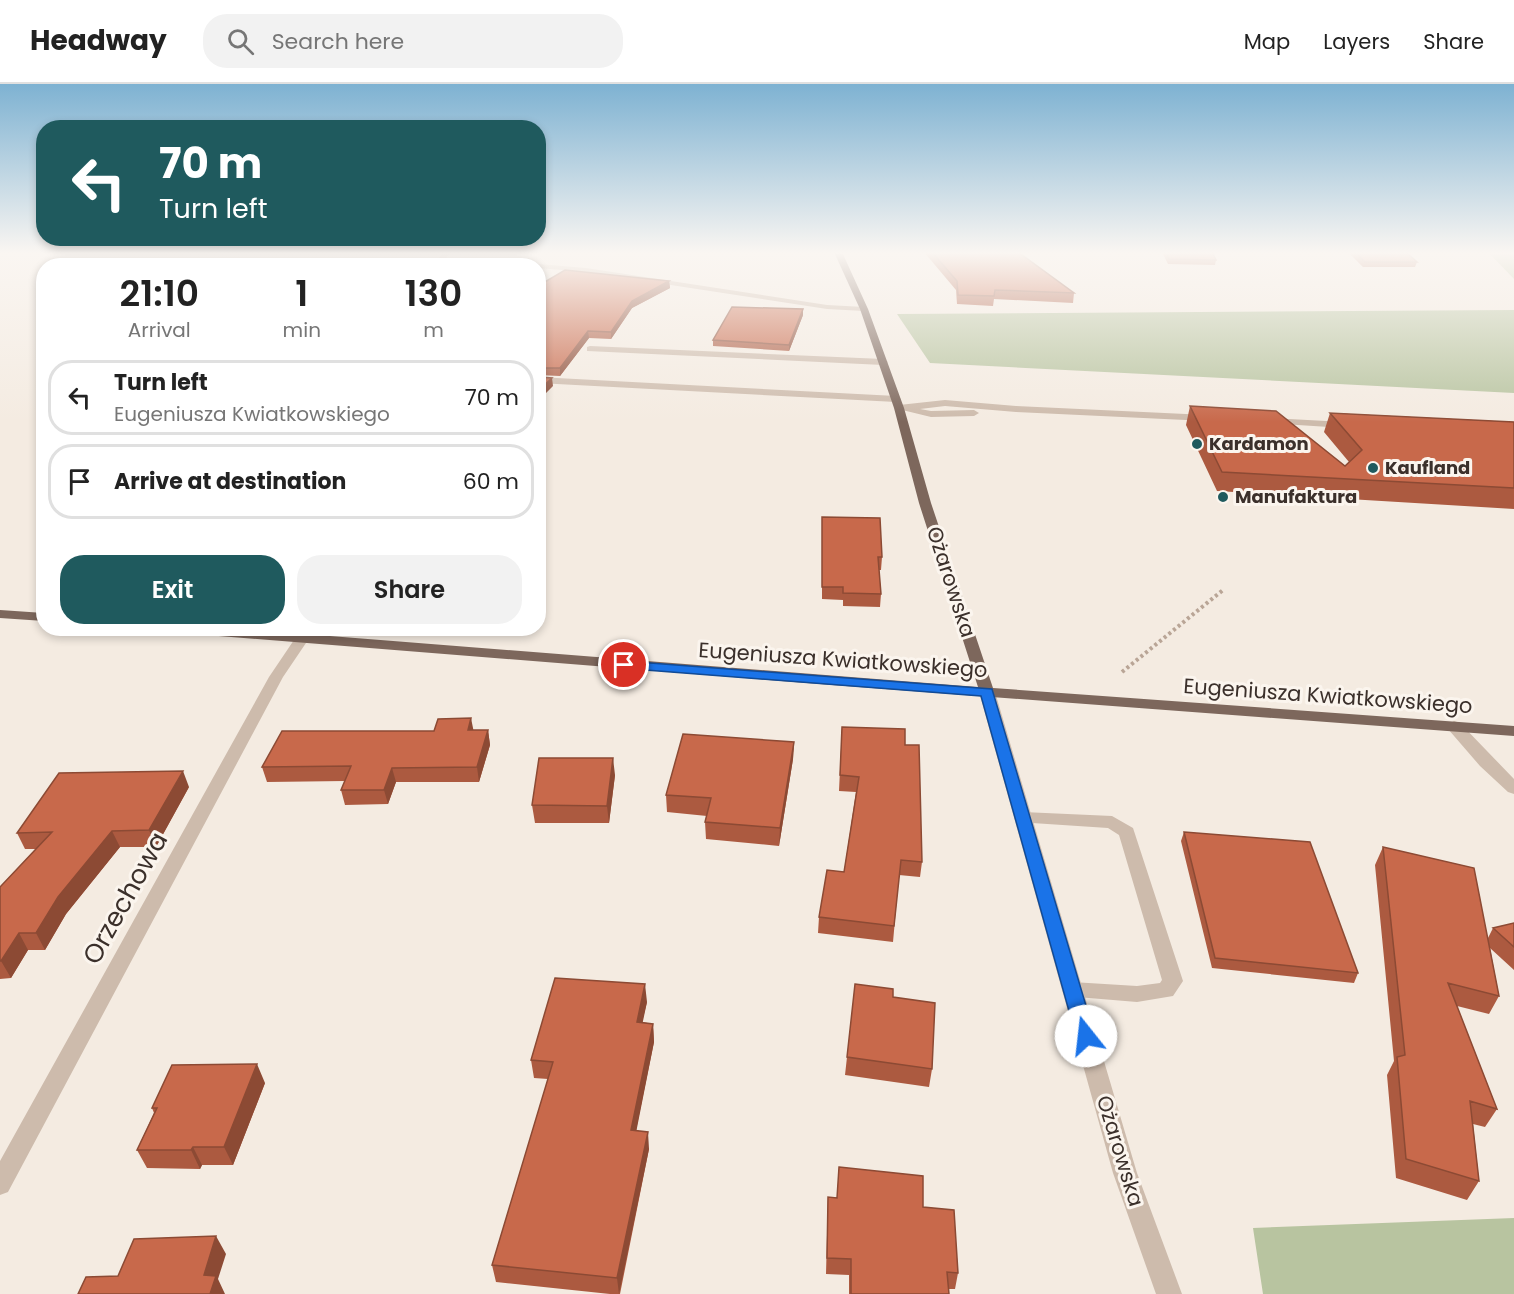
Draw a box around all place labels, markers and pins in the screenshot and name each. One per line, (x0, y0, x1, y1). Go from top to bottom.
place label: Kardamon (1209, 431, 1309, 456)
marker: Kardamon (1190, 437, 1204, 451)
place label: Kaufland (1385, 455, 1470, 480)
marker: Kaufland (1366, 461, 1380, 475)
place label: Manufaktura (1235, 484, 1357, 509)
marker: Manufaktura (1216, 490, 1230, 504)
pin (598, 639, 649, 690)

